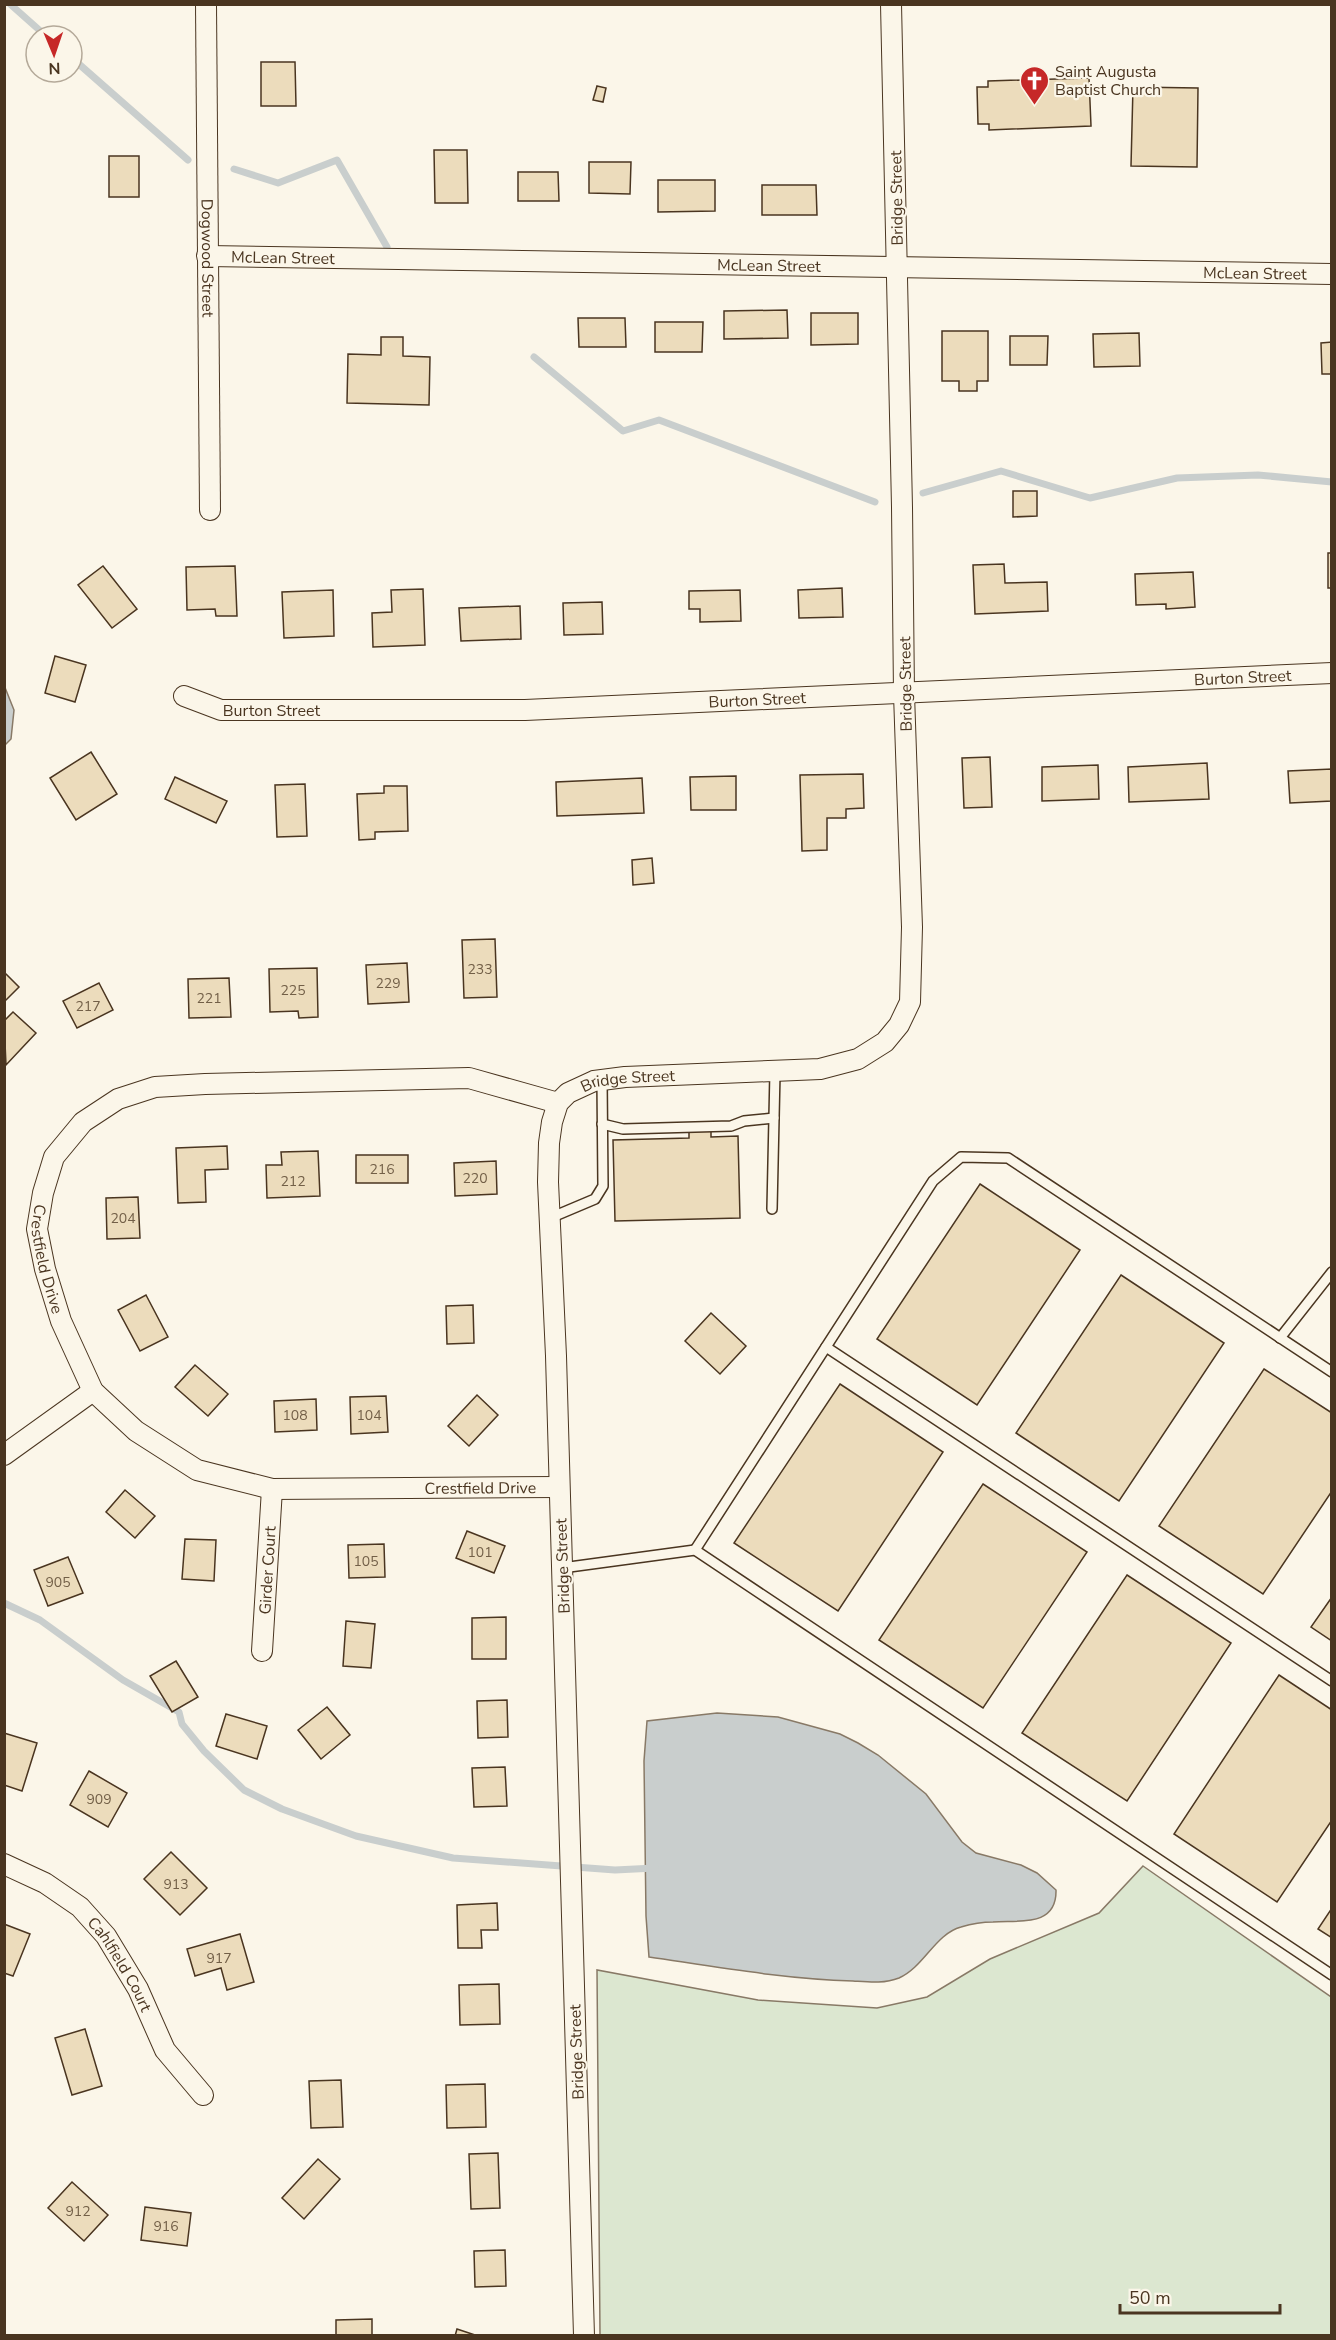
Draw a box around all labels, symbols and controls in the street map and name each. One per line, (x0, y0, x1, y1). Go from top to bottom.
north arrow (24, 24, 84, 84)
text: N (48, 57, 61, 79)
place label: Saint Augusta Baptist Church (1055, 61, 1161, 101)
church icon: Saint Augusta Baptist Church (1018, 64, 1050, 106)
street label: Bridge Street (885, 150, 909, 246)
street label: Dogwood Street (196, 199, 218, 318)
street label: McLean Street (231, 246, 335, 270)
street label: McLean Street (717, 254, 821, 278)
street label: McLean Street (1203, 262, 1307, 286)
street label: Bridge Street (894, 636, 918, 732)
street label: Burton Street (1194, 665, 1292, 691)
street label: Burton Street (708, 687, 807, 714)
street label: Burton Street (223, 700, 320, 722)
house number: 233 (467, 960, 493, 979)
house number: 229 (375, 974, 401, 993)
house number: 225 (280, 981, 306, 1000)
house number: 221 (196, 989, 222, 1008)
house number: 217 (75, 997, 101, 1016)
street label: Bridge Street (577, 1065, 676, 1098)
house number: 216 (369, 1160, 395, 1179)
house number: 220 (462, 1169, 488, 1188)
house number: 212 (280, 1172, 306, 1191)
street label: Crestfield Drive (25, 1203, 68, 1317)
house number: 204 (110, 1209, 136, 1228)
house number: 108 (282, 1406, 308, 1425)
house number: 104 (356, 1406, 382, 1425)
street label: Crestfield Drive (424, 1477, 536, 1500)
street label: Bridge Street (550, 1518, 576, 1614)
street label: Girder Court (254, 1525, 282, 1615)
house number: 101 (467, 1543, 493, 1562)
house number: 105 (353, 1552, 379, 1571)
house number: 905 (45, 1573, 71, 1592)
house number: 909 (86, 1790, 112, 1809)
house number: 913 (163, 1875, 189, 1894)
street label: Cahlfield Court (82, 1912, 157, 2016)
house number: 917 (206, 1949, 232, 1968)
street label: Bridge Street (564, 2004, 590, 2100)
house number: 912 (65, 2202, 91, 2221)
house number: 916 (153, 2217, 179, 2236)
scale bar (1120, 2277, 1280, 2315)
text: 50 m (1129, 2286, 1171, 2310)

